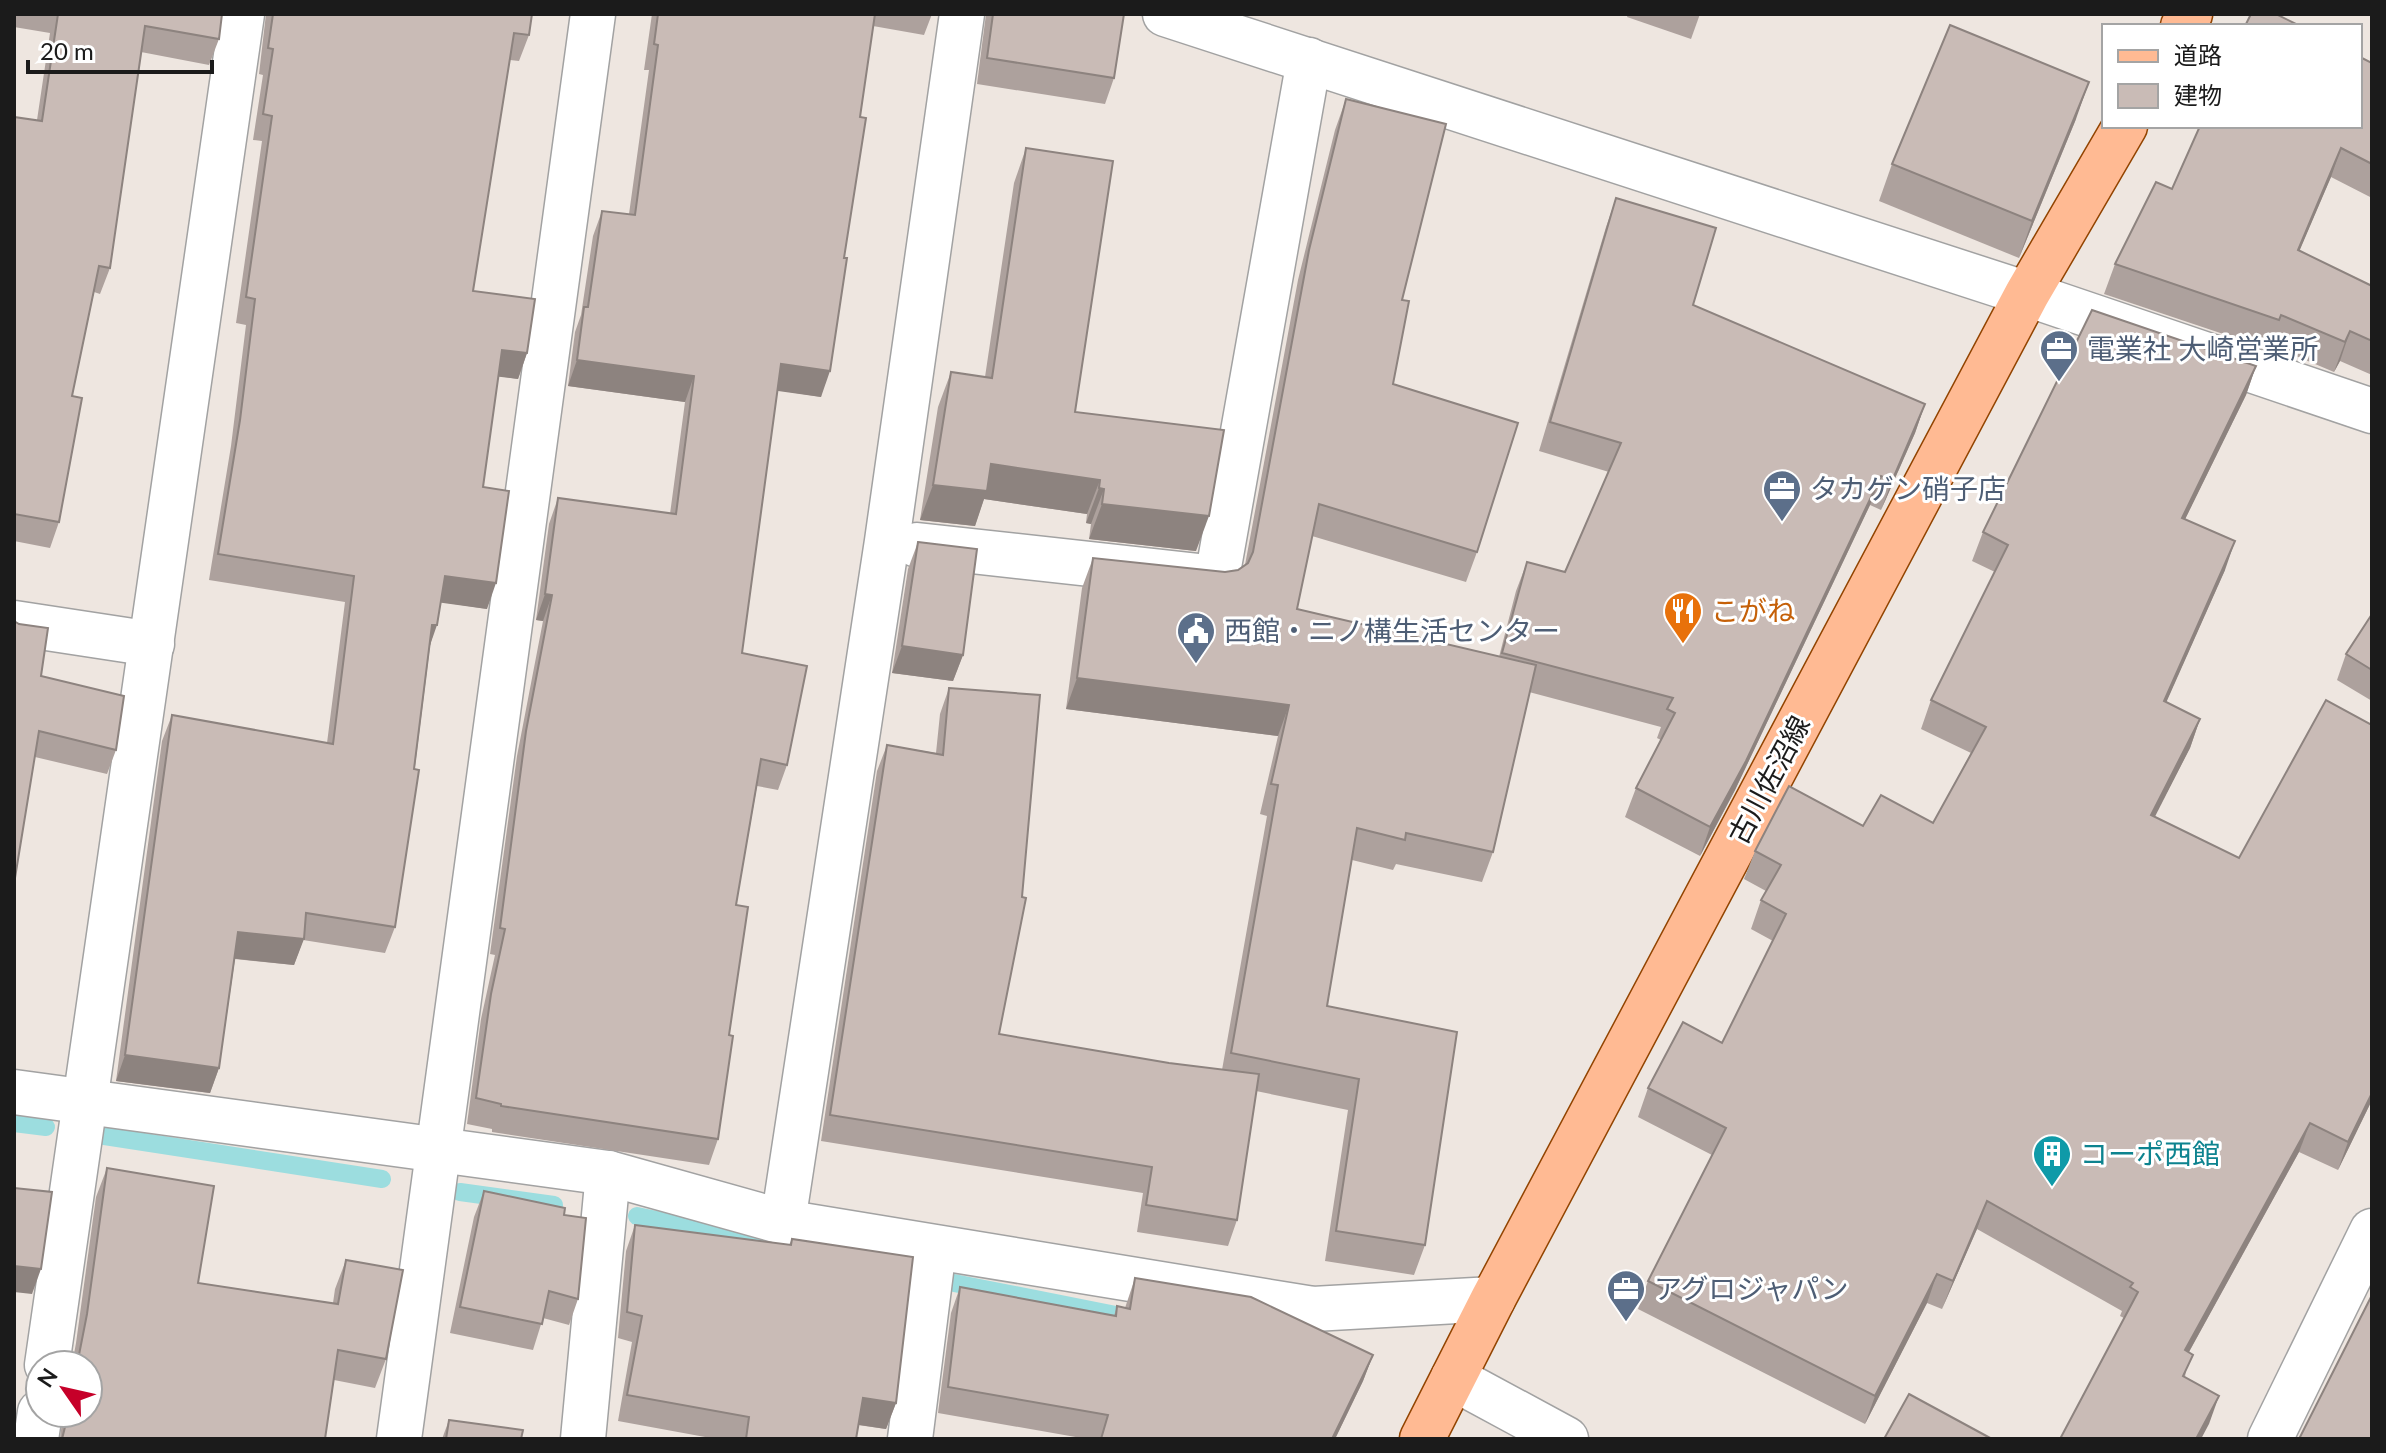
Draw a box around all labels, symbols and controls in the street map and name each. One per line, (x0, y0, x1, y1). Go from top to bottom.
scale bar (28, 24, 212, 74)
legend (2102, 24, 2362, 128)
text: 20 m (40, 36, 94, 65)
text: 道路 (2174, 40, 2222, 69)
text: 建物 (2174, 80, 2222, 109)
office icon: 電業社 大崎営業所 (2038, 328, 2080, 383)
place label: 電業社 大崎営業所 (2087, 331, 2318, 365)
office icon: タカゲン硝子店 (1761, 468, 1803, 523)
place label: タカゲン硝子店 (1810, 471, 2006, 505)
restaurant icon: こがね (1662, 590, 1704, 645)
place label: こがね (1711, 593, 1795, 627)
public building icon: 西館・ニノ構生活センター (1175, 610, 1217, 665)
place label: 西館・ニノ構生活センター (1224, 613, 1560, 647)
street label: 古川佐沼線 (1720, 710, 1816, 849)
building icon: コーポ西館 (2031, 1133, 2073, 1188)
place label: コーポ西館 (2080, 1136, 2220, 1170)
office icon: アグロジャパン (1605, 1268, 1647, 1323)
place label: アグロジャパン (1654, 1271, 1849, 1305)
north arrow (24, 1349, 104, 1429)
text: N (31, 1363, 63, 1392)

